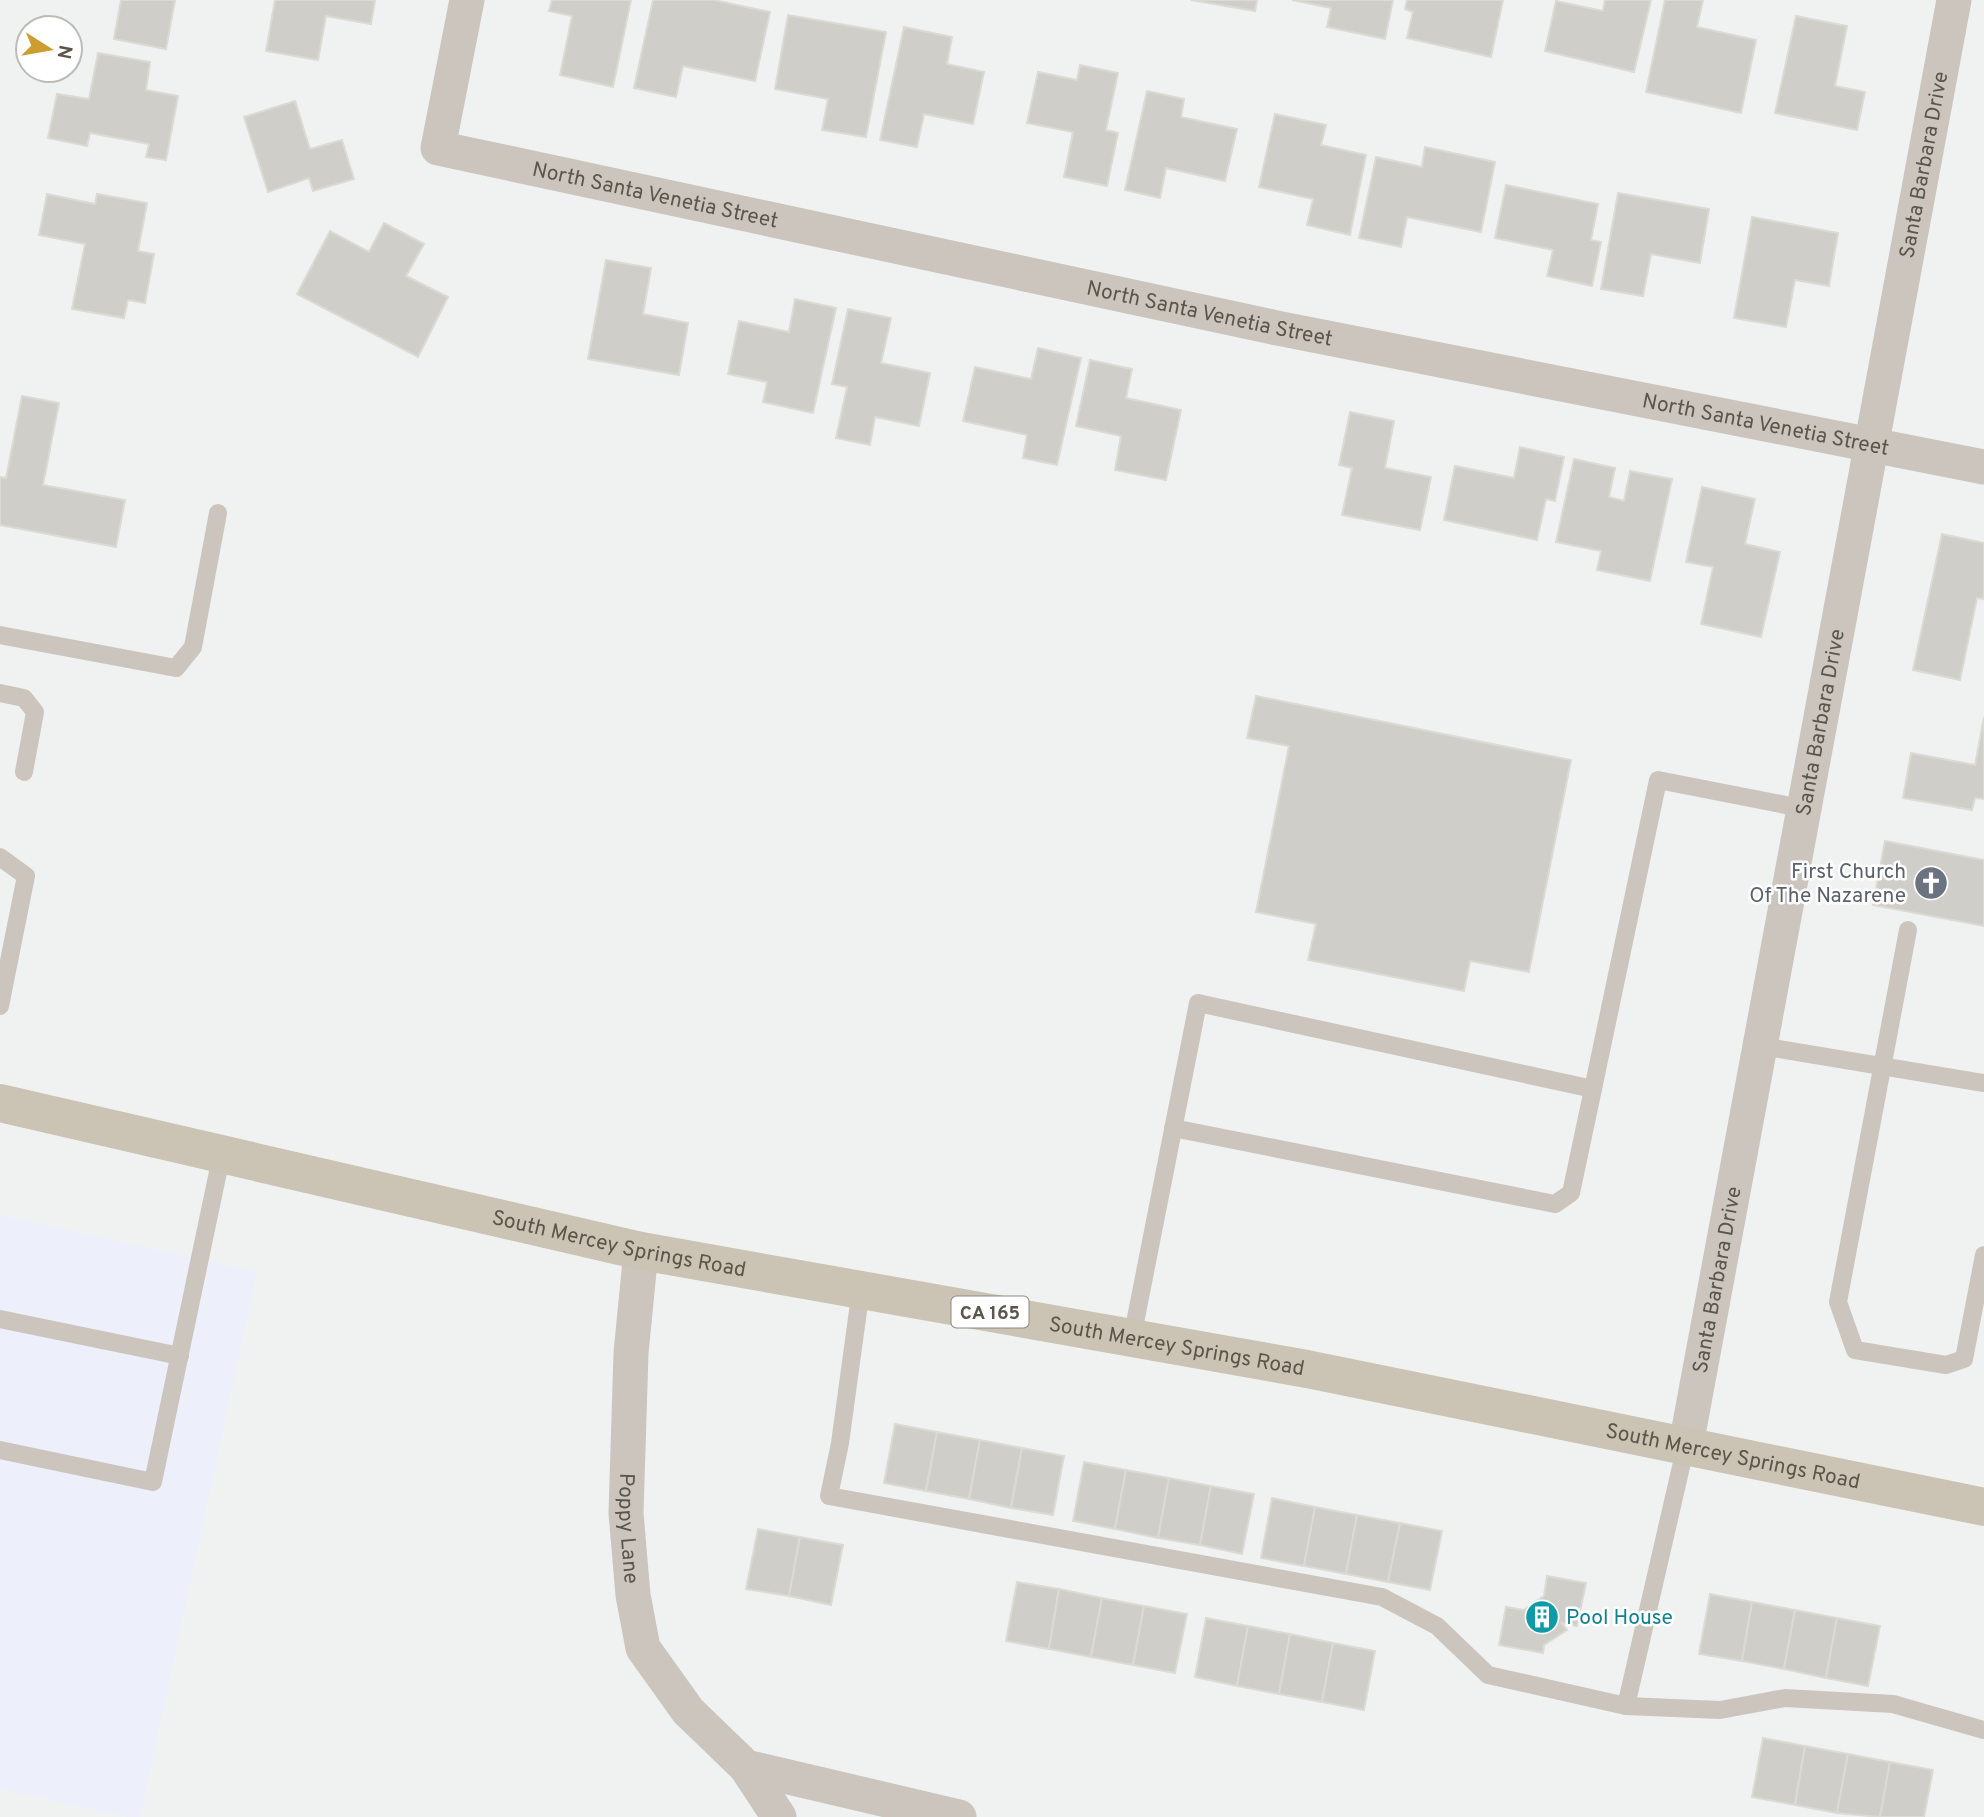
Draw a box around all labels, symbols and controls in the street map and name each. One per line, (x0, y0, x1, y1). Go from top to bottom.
north arrow (14, 14, 84, 84)
text: N (51, 43, 77, 61)
street label: Santa Barbara Drive (1894, 69, 1955, 261)
street label: North Santa Venetia Street (529, 157, 780, 236)
street label: North Santa Venetia Street (1084, 276, 1335, 354)
street label: North Santa Venetia Street (1640, 388, 1891, 463)
street label: Santa Barbara Drive (1791, 627, 1852, 818)
place label: First Church Of The Nazarene (1749, 859, 1906, 910)
church icon: First Church Of The Nazarene (1912, 864, 1950, 902)
street label: Santa Barbara Drive (1688, 1184, 1749, 1376)
street label: South Mercey Springs Road (489, 1205, 748, 1284)
road number: CA 165 (951, 1296, 1028, 1328)
street label: South Mercey Springs Road (1047, 1312, 1306, 1383)
street label: South Mercey Springs Road (1603, 1418, 1862, 1496)
street label: Poppy Lane (611, 1472, 644, 1585)
building icon: Pool House (1523, 1598, 1561, 1636)
place label: Pool House (1566, 1605, 1673, 1632)

